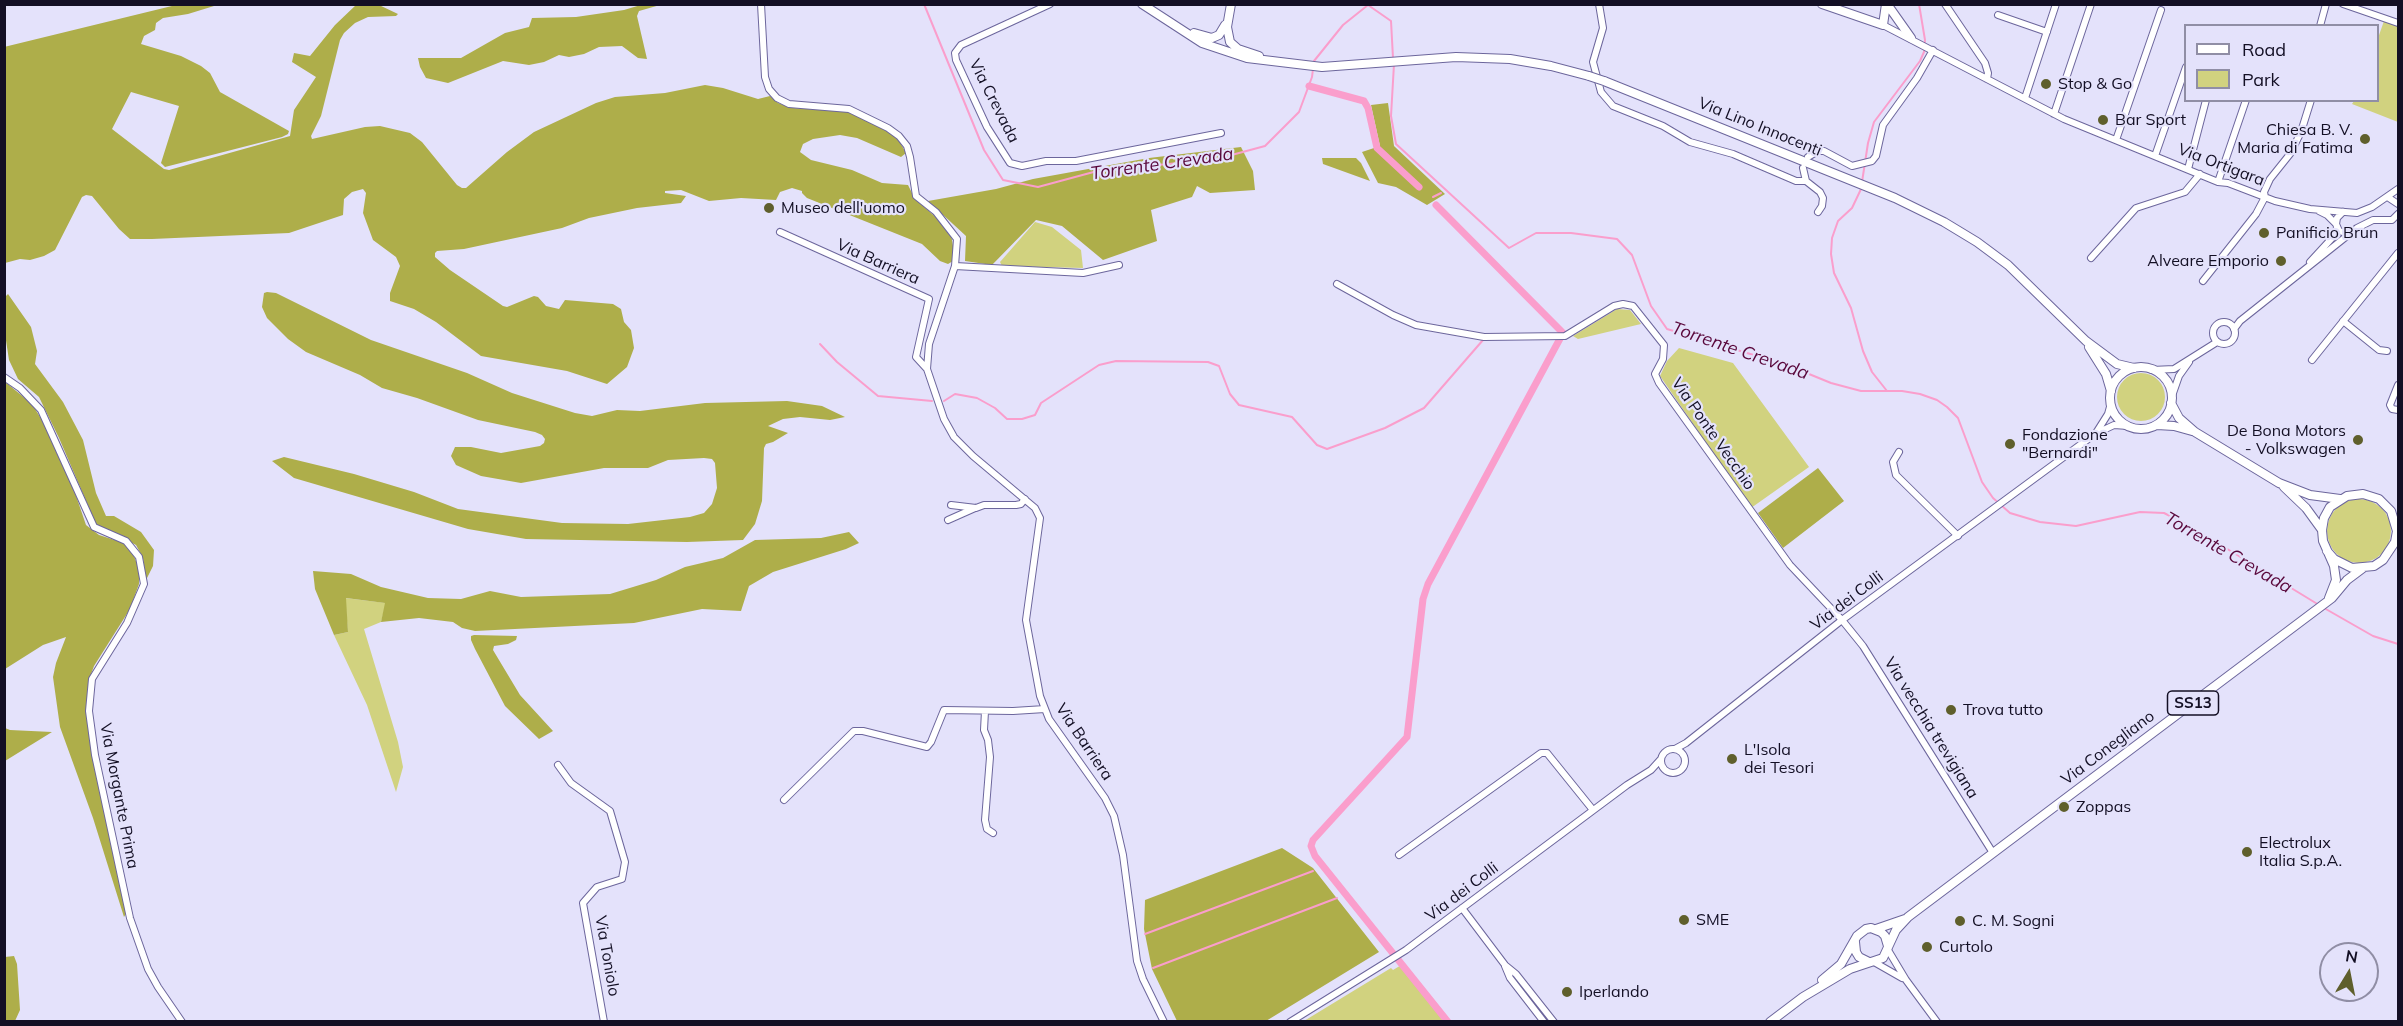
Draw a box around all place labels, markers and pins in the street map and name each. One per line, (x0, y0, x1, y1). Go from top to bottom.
place label: Stop & Go (2058, 74, 2132, 94)
marker: Stop & Go (2039, 77, 2053, 91)
place label: Bar Sport (2115, 110, 2186, 130)
marker: Bar Sport (2096, 113, 2110, 127)
place label: Chiesa B. V. Maria di Fatima (2237, 120, 2353, 158)
marker: Chiesa B. V. Maria di Fatima (2358, 132, 2372, 146)
place label: Museo dell'uomo (781, 198, 905, 218)
marker: Museo dell'uomo (762, 201, 776, 215)
place label: Panificio Brun (2276, 223, 2378, 243)
marker: Panificio Brun (2257, 226, 2271, 240)
place label: Alveare Emporio (2147, 251, 2269, 271)
marker: Alveare Emporio (2274, 254, 2288, 268)
place label: De Bona Motors - Volkswagen (2227, 421, 2346, 459)
place label: Fondazione "Bernardi" (2022, 425, 2108, 463)
marker: De Bona Motors - Volkswagen (2351, 433, 2365, 447)
marker: Fondazione "Bernardi" (2003, 437, 2017, 451)
place label: Trova tutto (1963, 700, 2043, 720)
marker: Trova tutto (1944, 703, 1958, 717)
place label: L'Isola dei Tesori (1744, 740, 1814, 778)
marker: L'Isola dei Tesori (1725, 752, 1739, 766)
place label: Zoppas (2076, 797, 2131, 817)
marker: Zoppas (2057, 800, 2071, 814)
place label: Electrolux Italia S.p.A. (2259, 833, 2342, 871)
marker: Electrolux Italia S.p.A. (2240, 845, 2254, 859)
place label: SME (1696, 910, 1729, 930)
place label: C. M. Sogni (1972, 911, 2054, 931)
marker: SME (1677, 913, 1691, 927)
marker: C. M. Sogni (1953, 914, 1967, 928)
place label: Curtolo (1939, 937, 1993, 957)
marker: Curtolo (1920, 940, 1934, 954)
place label: Iperlando (1579, 982, 1649, 1002)
marker: Iperlando (1560, 985, 1574, 999)

